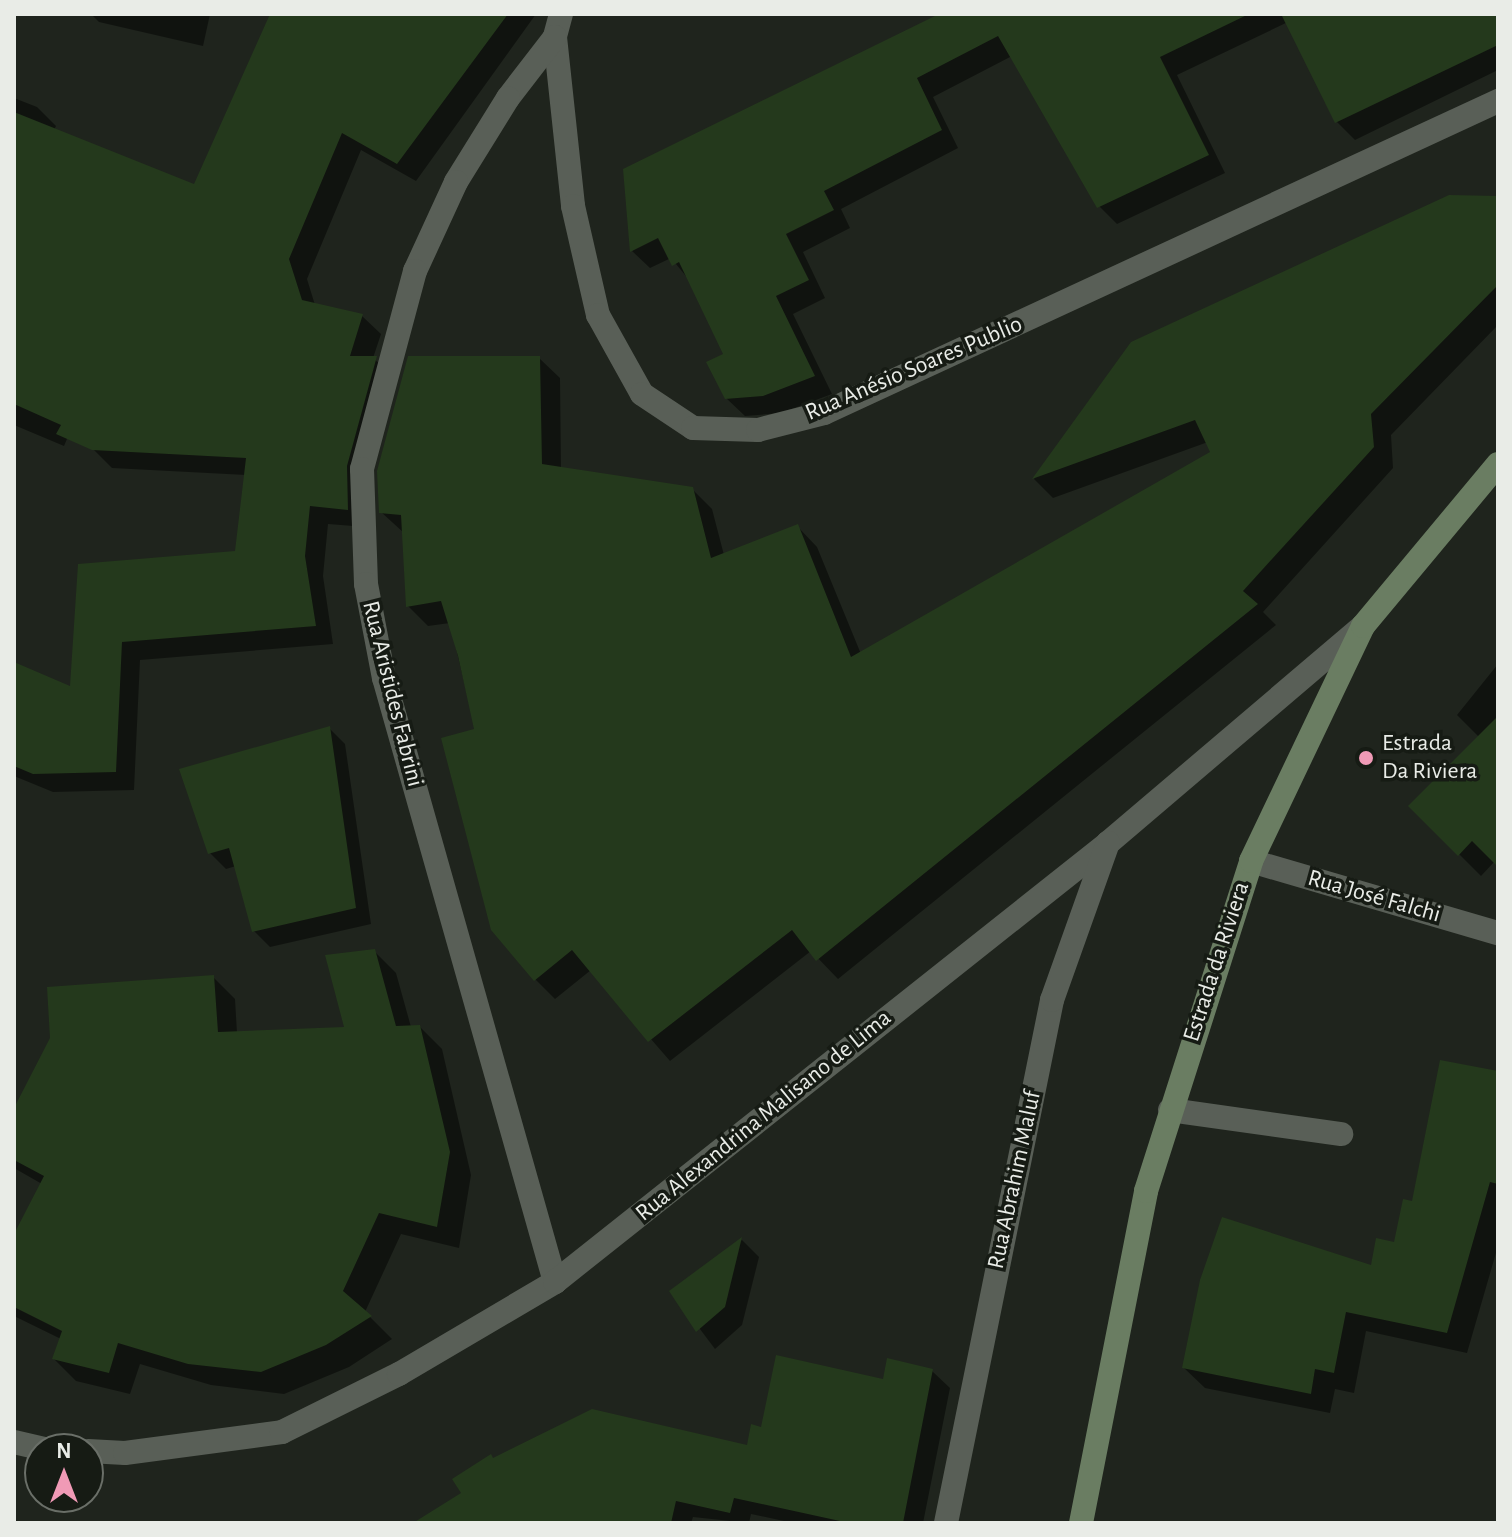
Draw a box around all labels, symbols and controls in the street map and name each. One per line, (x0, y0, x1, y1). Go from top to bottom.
street label: Rua Anésio Soares Publio (801, 310, 1027, 428)
street label: Rua Aristides Fabrini (355, 598, 429, 790)
place label: Estrada Da Riviera (1382, 730, 1477, 786)
marker: Estrada Da Riviera (1357, 749, 1375, 767)
street label: Rua José Falchi (1304, 864, 1444, 930)
street label: Estrada da Riviera (1178, 878, 1256, 1046)
street label: Rua Alexandrina Malisano de Lima (630, 1004, 898, 1228)
street label: Rua Abrahim Maluf (982, 1088, 1048, 1272)
north arrow (24, 1433, 104, 1513)
text: N (56, 1440, 72, 1462)

